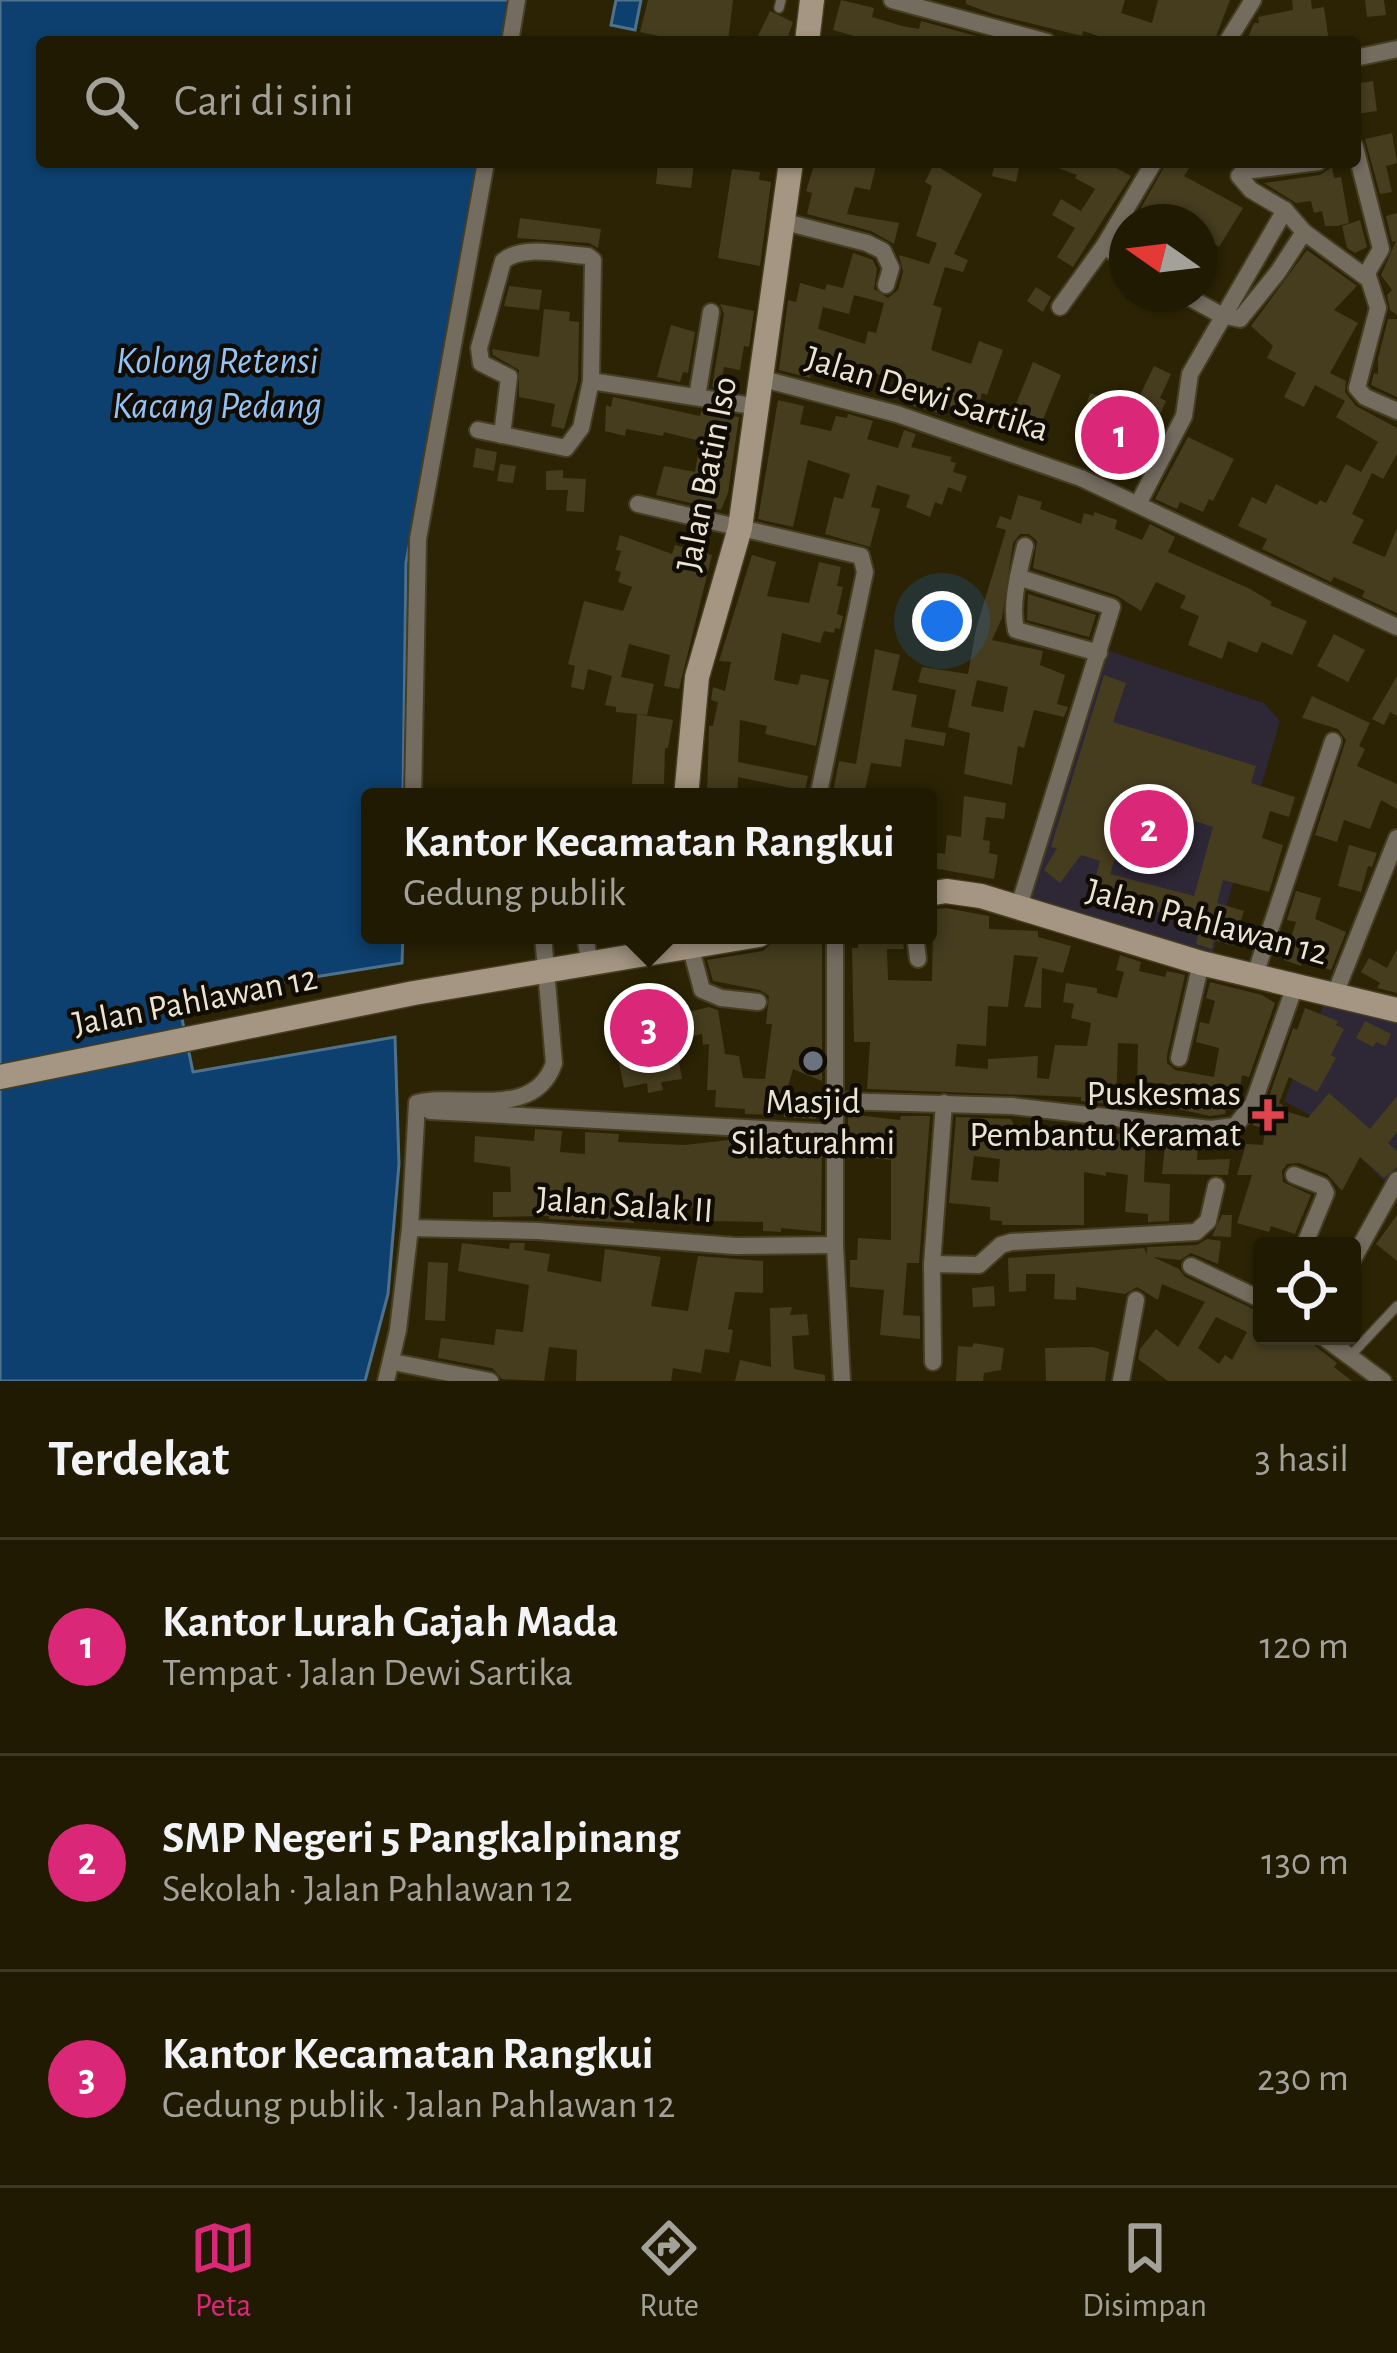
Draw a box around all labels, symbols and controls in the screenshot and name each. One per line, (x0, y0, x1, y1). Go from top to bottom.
search box (36, 36, 1361, 168)
icon: search (78, 69, 144, 135)
text: Cari di sini (174, 79, 354, 124)
north arrow (1109, 204, 1217, 312)
street label: Jalan Dewi Sartika (801, 340, 1053, 448)
water label: Kolong Retensi Kacang Pedang (112, 342, 322, 426)
street label: Jalan Batin Iso (671, 374, 743, 574)
pin: 1 (1081, 390, 1159, 480)
your location (912, 591, 972, 651)
pin: 2 (1110, 784, 1188, 874)
popup (361, 788, 937, 944)
text: Kantor Kecamatan Rangkui (403, 820, 895, 865)
street label: Jalan Pahlawan 12 (1082, 872, 1332, 972)
text: Gedung publik (403, 874, 626, 913)
street label: Jalan Pahlawan 12 (70, 960, 320, 1042)
pin: 3 (610, 983, 688, 1073)
marker: Masjid Silaturahmi (800, 1048, 826, 1074)
place label: Puskesmas Pembantu Keramat (969, 1076, 1242, 1153)
place label: Masjid Silaturahmi (731, 1084, 895, 1161)
marker: Puskesmas Pembantu Keramat (1252, 1099, 1284, 1131)
street label: Jalan Salak II (536, 1181, 714, 1229)
map controls (1253, 1237, 1361, 1345)
button: locate (1253, 1237, 1361, 1345)
text: Terdekat (48, 1434, 229, 1485)
text: 3 hasil (1255, 1440, 1349, 1479)
text: Kantor Lurah Gajah Mada (162, 1600, 618, 1645)
text: 1 (80, 1627, 94, 1666)
text: 120 m (1260, 1627, 1349, 1666)
text: Tempat · Jalan Dewi Sartika (162, 1654, 573, 1693)
text: SMP Negeri 5 Pangkalpinang (162, 1816, 680, 1861)
text: 2 (78, 1843, 96, 1882)
text: 130 m (1261, 1843, 1349, 1882)
text: Sekolah · Jalan Pahlawan 12 (162, 1870, 573, 1909)
text: Kantor Kecamatan Rangkui (162, 2032, 654, 2077)
text: 3 (79, 2059, 95, 2098)
text: 230 m (1257, 2059, 1349, 2098)
text: Gedung publik · Jalan Pahlawan 12 (162, 2086, 675, 2125)
tab: Peta (190, 2215, 256, 2327)
tab: Rute (636, 2215, 702, 2327)
tab: Disimpan (1082, 2215, 1207, 2327)

